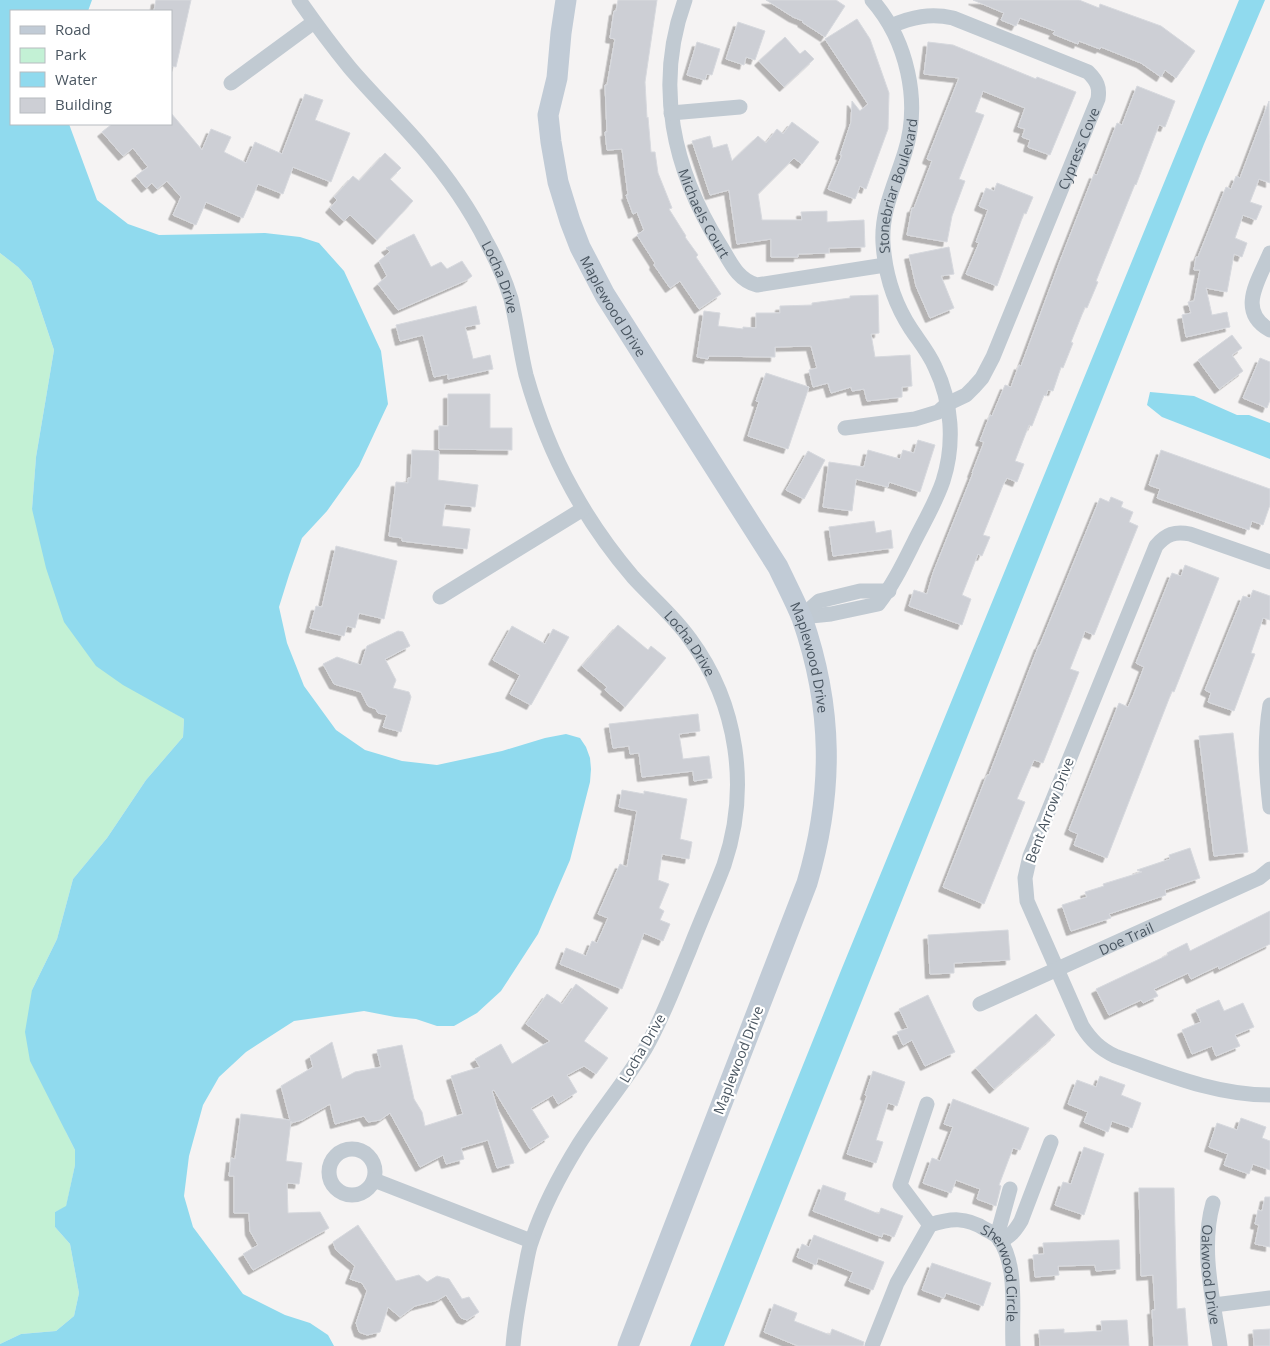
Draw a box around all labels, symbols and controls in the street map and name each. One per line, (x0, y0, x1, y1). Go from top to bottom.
legend (10, 10, 172, 125)
text: Road (55, 19, 91, 39)
text: Park (55, 44, 86, 64)
text: Water (55, 69, 97, 89)
text: Building (55, 94, 112, 114)
street label: Cypress Cove (1053, 104, 1103, 192)
street label: Stonebriar Boulevard (873, 117, 921, 255)
street label: Michaels Court (675, 166, 735, 261)
street label: Locha Drive (478, 237, 523, 315)
street label: Maplewood Drive (576, 252, 651, 360)
street label: Maplewood Drive (786, 598, 833, 714)
street label: Locha Drive (661, 606, 720, 679)
street label: Bent Arrow Drive (1020, 754, 1078, 865)
street label: Doe Trail (1095, 917, 1156, 959)
street label: Maplewood Drive (709, 1003, 767, 1117)
street label: Locha Drive (615, 1010, 669, 1086)
street label: Sherwood Circle (978, 1219, 1022, 1322)
street label: Oakwood Drive (1198, 1224, 1226, 1326)

